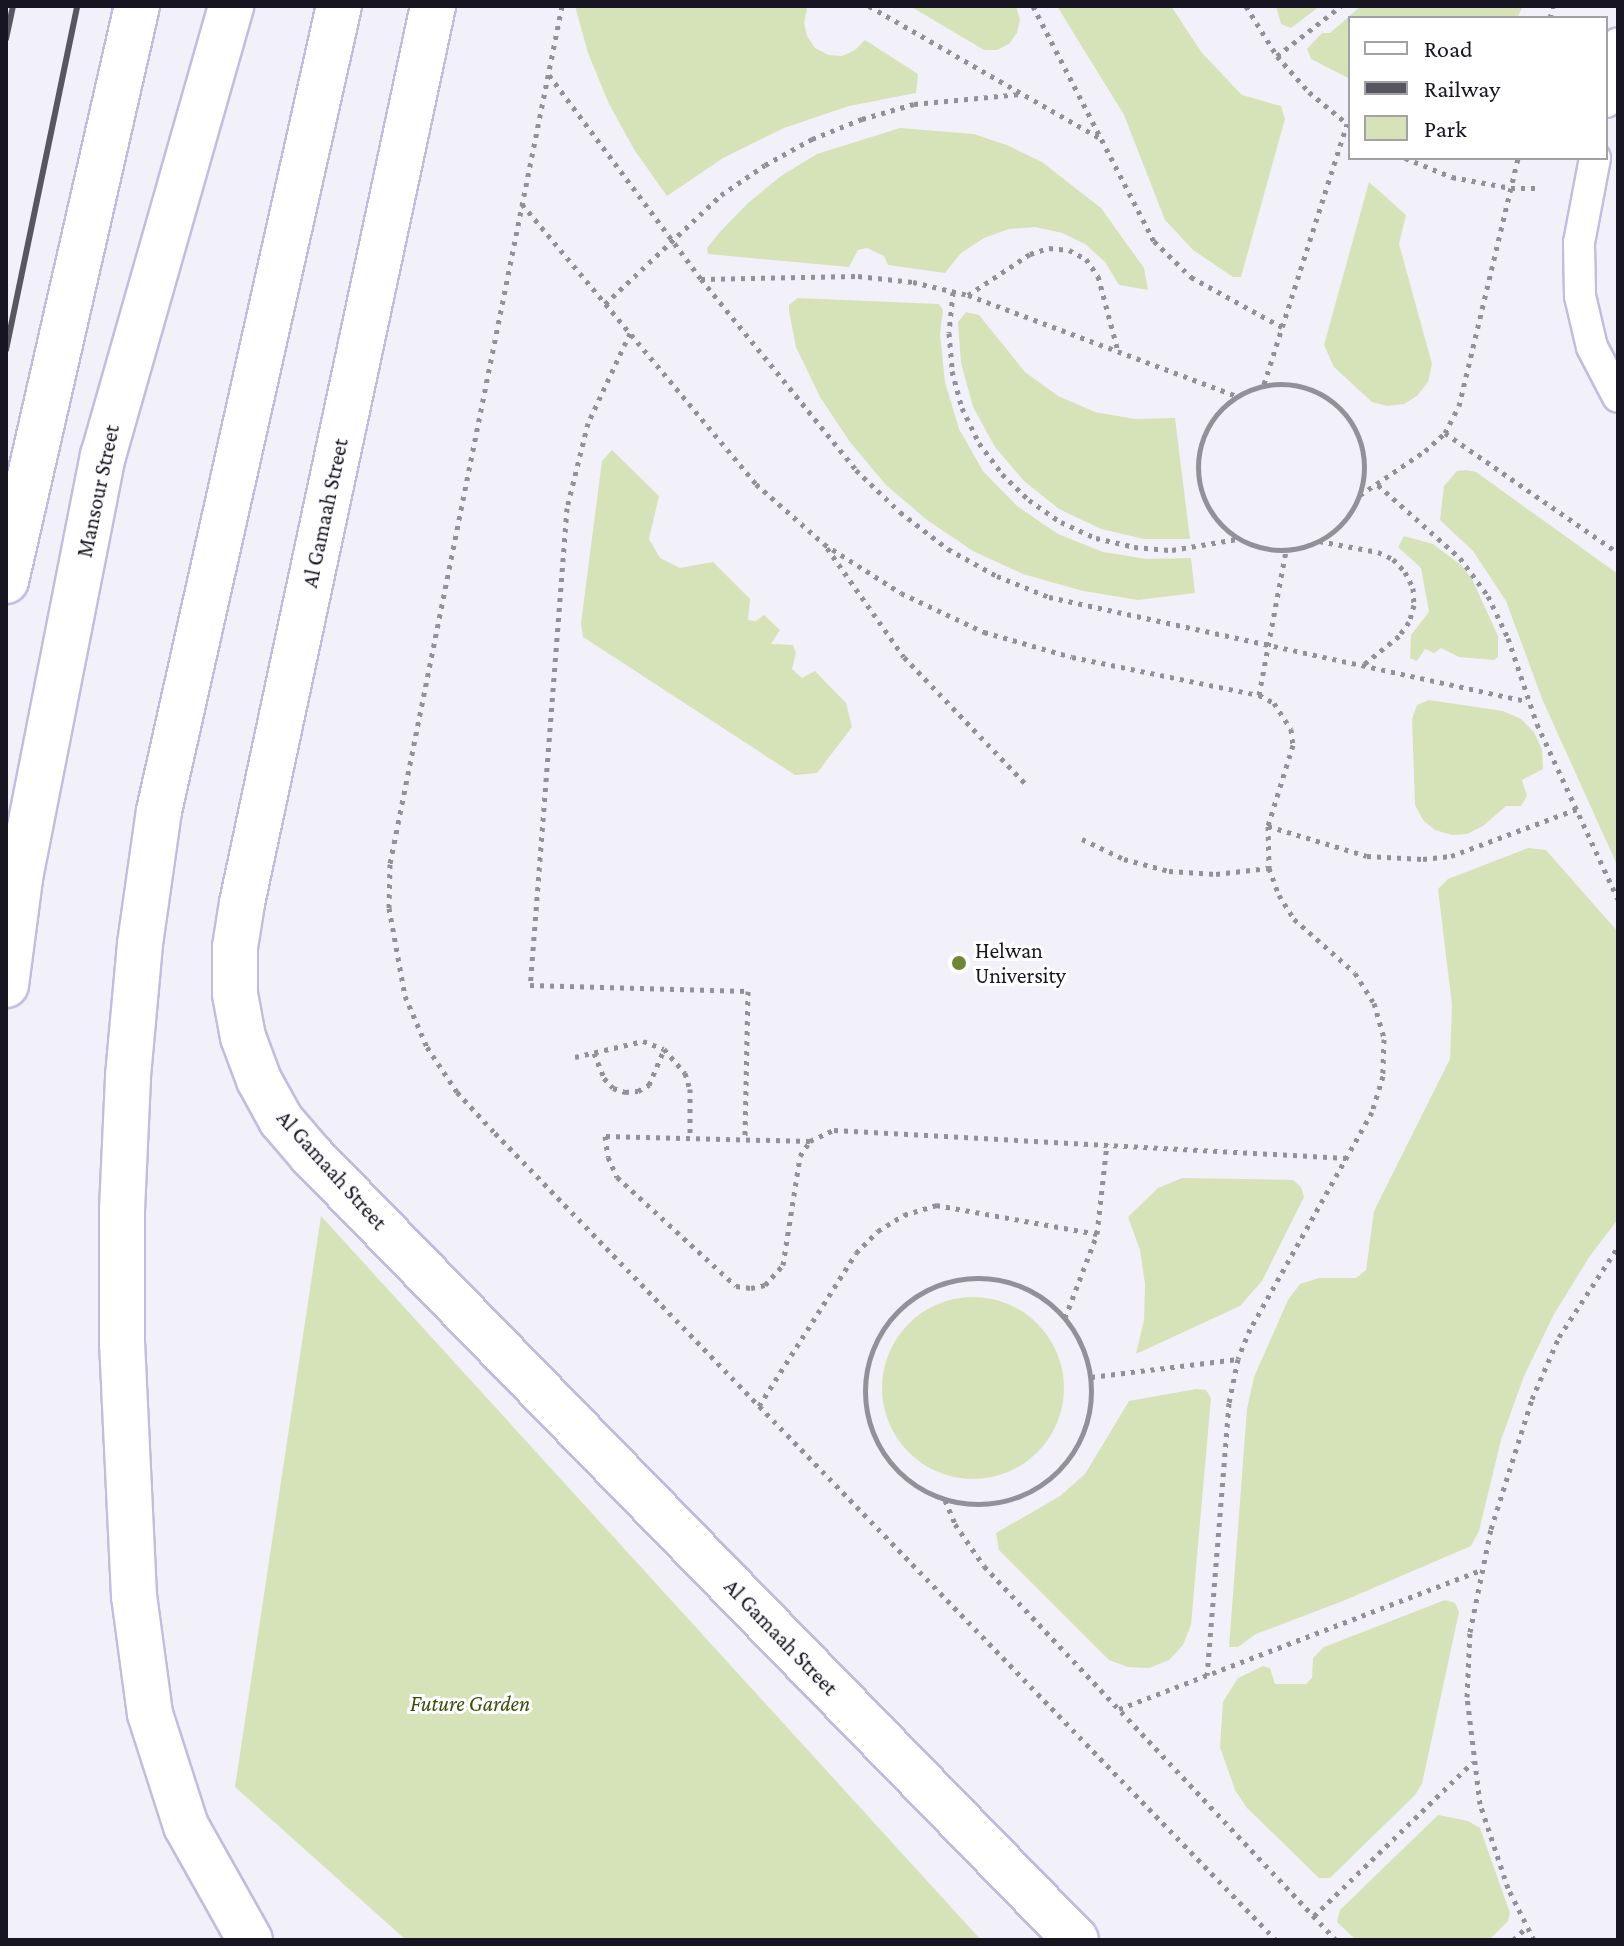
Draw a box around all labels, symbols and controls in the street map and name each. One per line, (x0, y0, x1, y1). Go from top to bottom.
legend (1348, 16, 1608, 160)
text: Road (1424, 35, 1473, 62)
text: Railway (1424, 75, 1500, 102)
text: Park (1424, 115, 1467, 142)
street label: Mansour Street (71, 422, 125, 560)
street label: Al Gamaah Street (296, 436, 354, 590)
place label: Helwan University (975, 937, 1066, 988)
marker: Helwan University (950, 954, 968, 972)
street label: Al Gamaah Street (271, 1105, 393, 1235)
street label: Al Gamaah Street (719, 1573, 843, 1701)
park label: Future Garden (410, 1691, 530, 1717)

